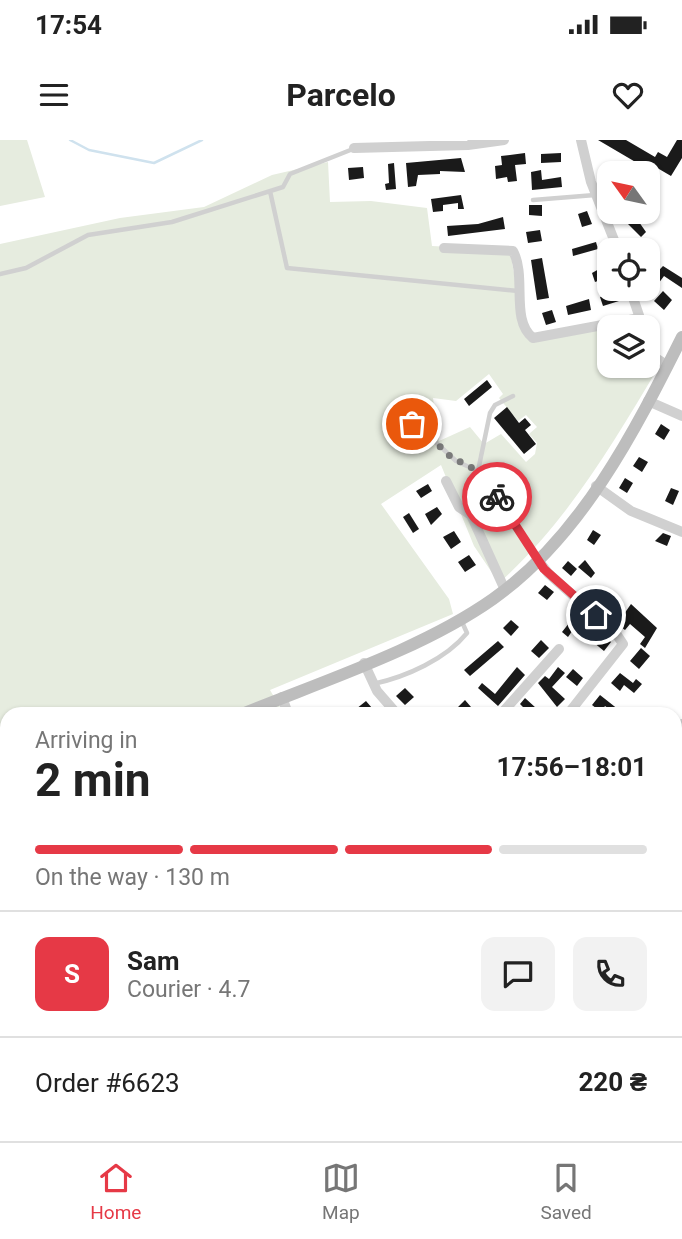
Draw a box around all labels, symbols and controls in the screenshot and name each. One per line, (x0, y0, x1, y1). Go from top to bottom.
text: 17:54 (35, 10, 102, 40)
icon: menu (35, 76, 73, 114)
text: Parcelo (286, 76, 396, 114)
icon: heart (609, 76, 647, 114)
north arrow (597, 161, 660, 224)
map controls (597, 161, 660, 378)
button: locate (597, 238, 660, 301)
button: layers (597, 315, 660, 378)
pin (382, 394, 442, 454)
icon: bag (393, 405, 431, 443)
courier (462, 462, 532, 532)
icon: bike (478, 478, 516, 516)
pin (566, 585, 626, 645)
icon: home (577, 596, 615, 634)
text: Arriving in (35, 727, 138, 754)
text: 17:56–18:01 (497, 752, 647, 782)
text: 2 min (35, 753, 151, 807)
text: On the way · 130 m (35, 864, 230, 891)
button: chat (481, 937, 555, 1011)
button: phone (573, 937, 647, 1011)
text: Sam (127, 946, 179, 976)
text: S (64, 959, 80, 989)
text: Courier · 4.7 (127, 976, 250, 1003)
text: 220 ₴ (578, 1067, 647, 1097)
text: Order #6623 (35, 1068, 180, 1098)
tab: Home (90, 1159, 141, 1224)
tab: Map (322, 1159, 360, 1224)
tab: Saved (540, 1159, 592, 1224)

